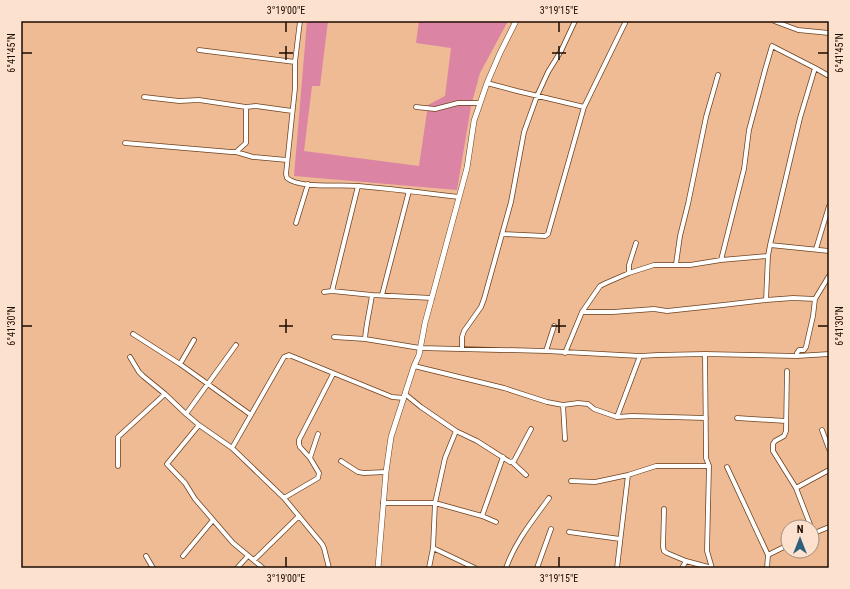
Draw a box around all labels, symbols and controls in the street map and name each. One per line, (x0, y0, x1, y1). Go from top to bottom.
text: 3°19'00"E (267, 5, 305, 16)
text: 3°19'15"E (540, 5, 578, 16)
text: 6°41'45"N (6, 33, 17, 73)
text: 6°41'45"N (834, 33, 845, 73)
text: 6°41'30"N (6, 306, 17, 346)
text: 6°41'30"N (834, 306, 845, 346)
north arrow (780, 519, 820, 559)
text: N (797, 523, 804, 536)
text: 3°19'00"E (267, 573, 305, 584)
text: 3°19'15"E (540, 573, 578, 584)

